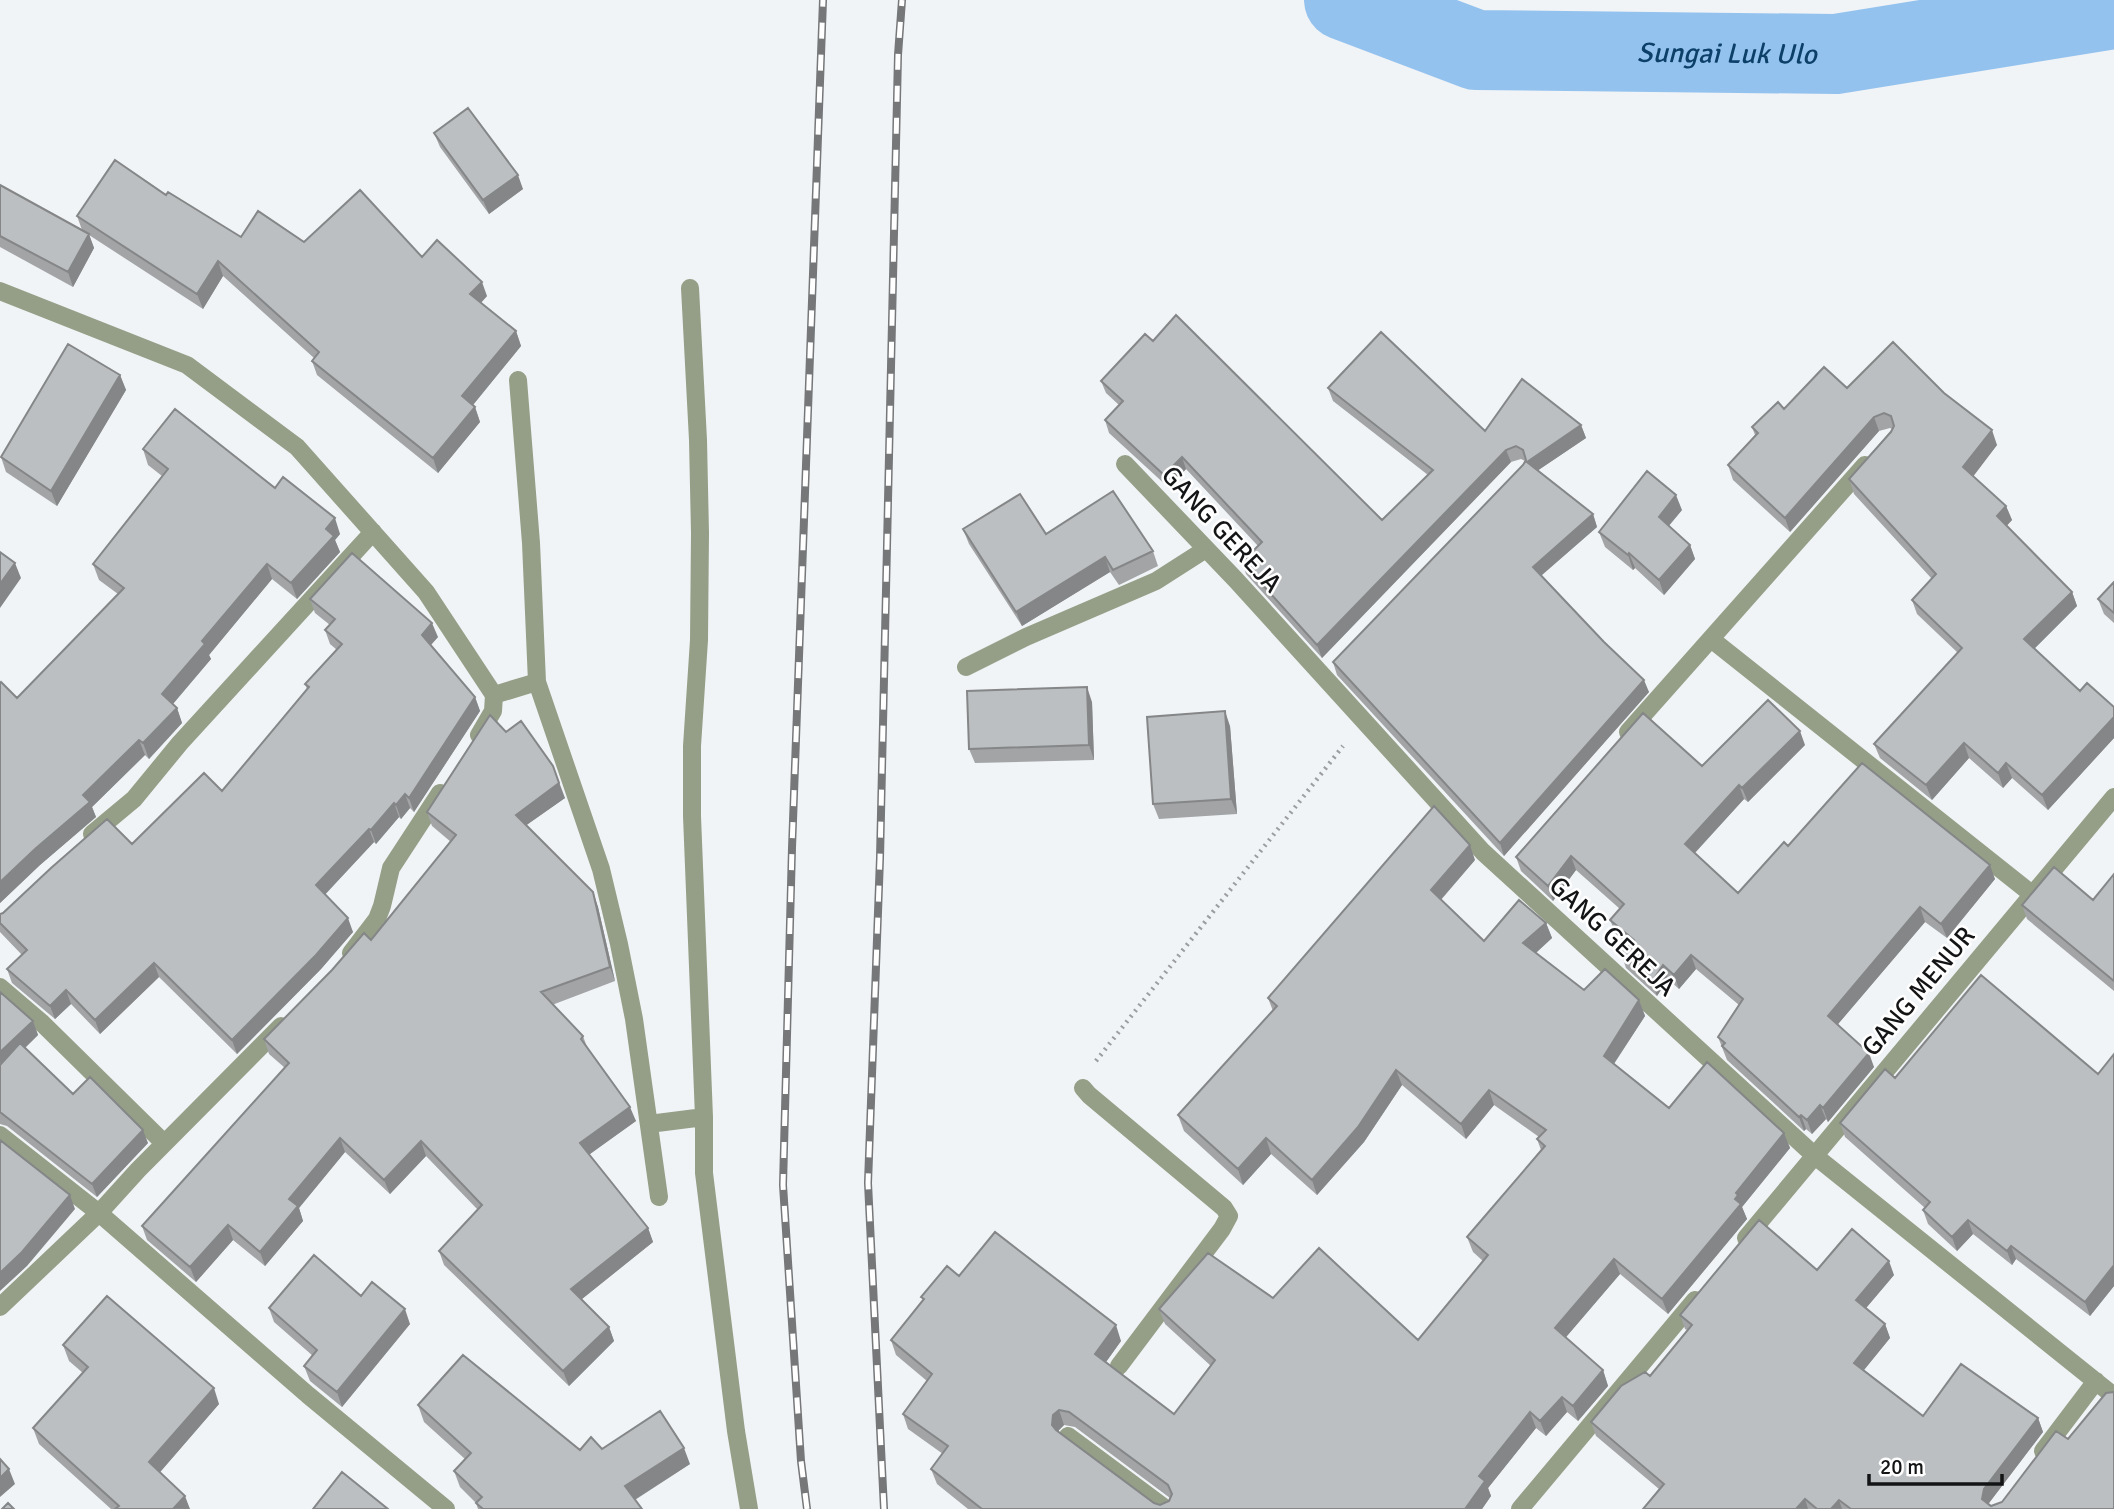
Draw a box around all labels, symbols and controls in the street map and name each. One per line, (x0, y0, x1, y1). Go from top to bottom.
water label: Sungai Luk Ulo (1637, 36, 1818, 72)
street label: GANG GEREJA (1154, 460, 1288, 600)
street label: GANG GEREJA (1542, 870, 1682, 1004)
street label: GANG MENUR (1855, 920, 1982, 1063)
scale bar (1869, 1442, 2002, 1486)
text: 20 m (1880, 1454, 1924, 1480)

